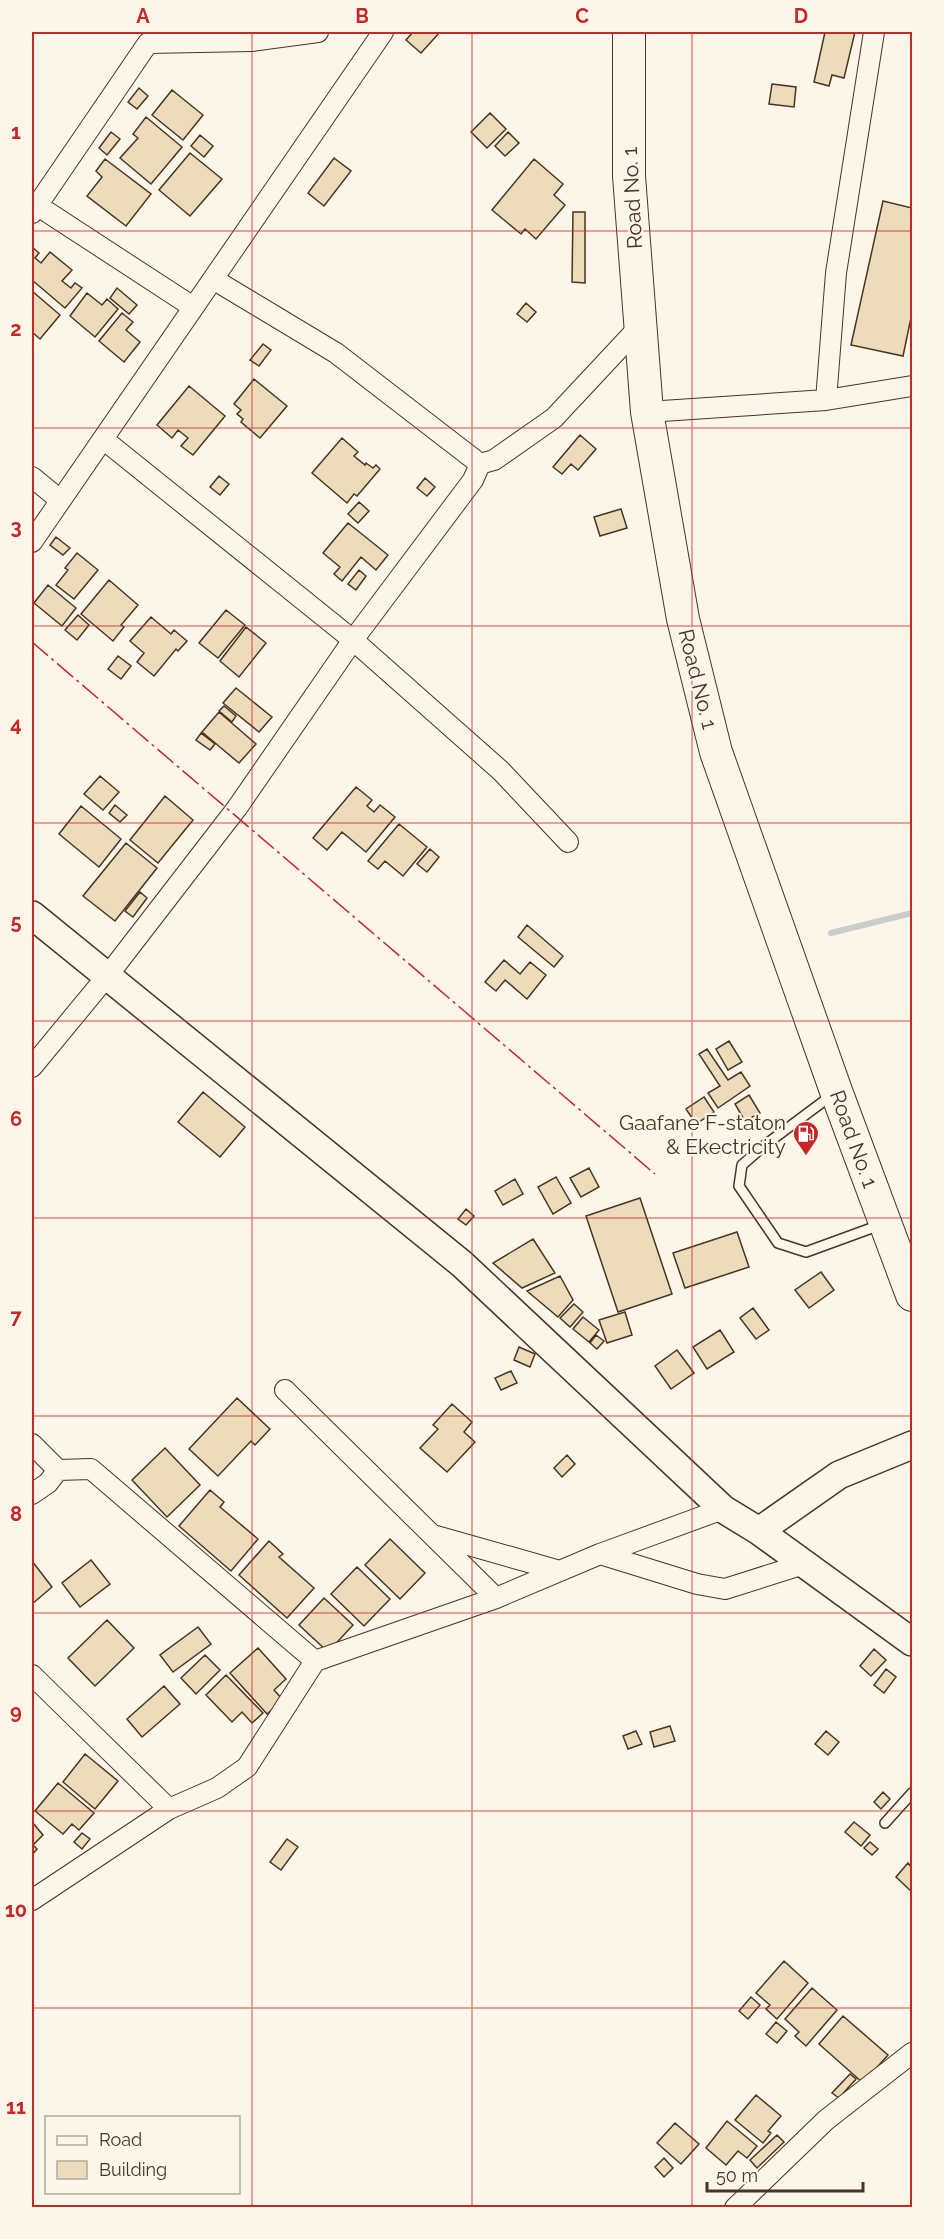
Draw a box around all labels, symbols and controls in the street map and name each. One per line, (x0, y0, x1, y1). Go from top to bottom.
text: A (136, 4, 150, 28)
text: B (355, 4, 369, 28)
text: C (575, 4, 589, 28)
text: D (794, 4, 808, 28)
text: 1 (11, 120, 21, 144)
street label: Road No. 1 (617, 146, 647, 250)
text: 2 (10, 317, 22, 341)
text: 3 (10, 515, 22, 539)
street label: Road No. 1 (674, 626, 722, 732)
text: 4 (10, 712, 22, 736)
text: 5 (10, 910, 22, 934)
street label: Road No. 1 (825, 1087, 883, 1191)
text: 6 (10, 1107, 22, 1131)
place label: Gaafane F-staton & Ekectricity (619, 1110, 786, 1159)
fuel station icon: Gaafane F-staton & Ekectricity (791, 1119, 821, 1157)
text: 7 (10, 1305, 22, 1329)
text: 8 (10, 1502, 22, 1526)
text: 9 (10, 1700, 22, 1724)
text: 10 (5, 1898, 27, 1922)
text: 11 (6, 2095, 26, 2119)
legend (45, 2116, 240, 2194)
text: Road (99, 2129, 142, 2150)
scale bar (707, 2155, 863, 2193)
text: Building (99, 2159, 167, 2180)
text: 50 m (716, 2165, 758, 2186)

